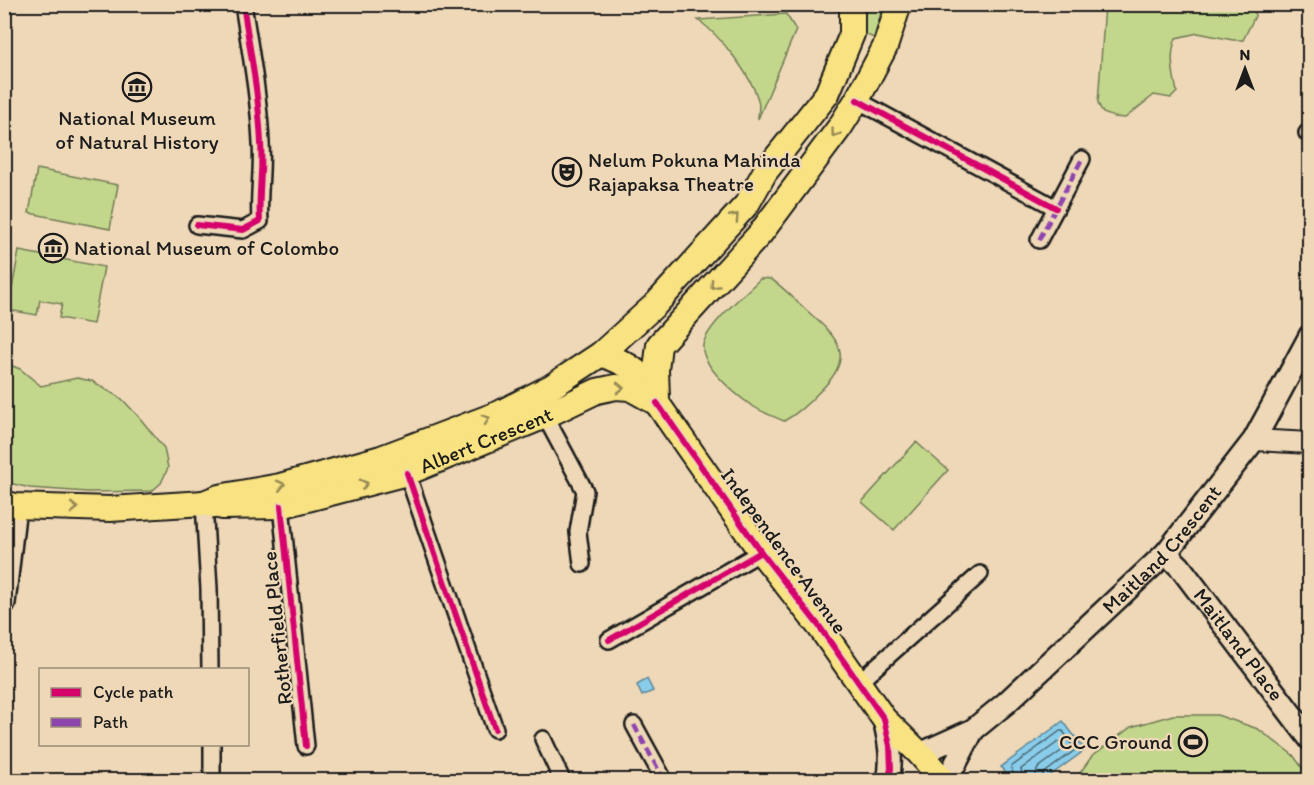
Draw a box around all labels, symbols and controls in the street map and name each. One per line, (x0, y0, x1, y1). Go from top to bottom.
north arrow (1215, 39, 1275, 99)
text: N (1240, 45, 1250, 64)
museum icon: National Museum of Natural History (121, 71, 153, 103)
place label: National Museum of Natural History (55, 105, 219, 154)
one-way arrow (831, 127, 842, 138)
place label: Nelum Pokuna Mahinda Rajapaksa Theatre (588, 147, 801, 196)
theatre icon: Nelum Pokuna Mahinda Rajapaksa Theatre (551, 156, 583, 188)
one-way arrow (728, 214, 739, 224)
museum icon: National Museum of Colombo (37, 232, 69, 264)
place label: National Museum of Colombo (74, 235, 339, 260)
one-way arrow (710, 278, 721, 289)
one-way arrow (616, 382, 625, 394)
street label: Albert Crescent (416, 401, 557, 478)
one-way arrow (480, 413, 491, 426)
street label: Independence Avenue (716, 463, 853, 638)
one-way arrow (359, 479, 369, 492)
one-way arrow (276, 480, 286, 493)
street label: Maitland Crescent (1097, 480, 1226, 619)
one-way arrow (69, 502, 78, 514)
street label: Rotherfield Place (256, 550, 297, 706)
street label: Maitland Place (1188, 583, 1290, 705)
legend (39, 668, 249, 746)
text: Cycle path (93, 681, 174, 703)
text: Path (93, 711, 128, 733)
sports icon: CCC Ground (1177, 726, 1209, 758)
place label: CCC Ground (1059, 729, 1173, 754)

